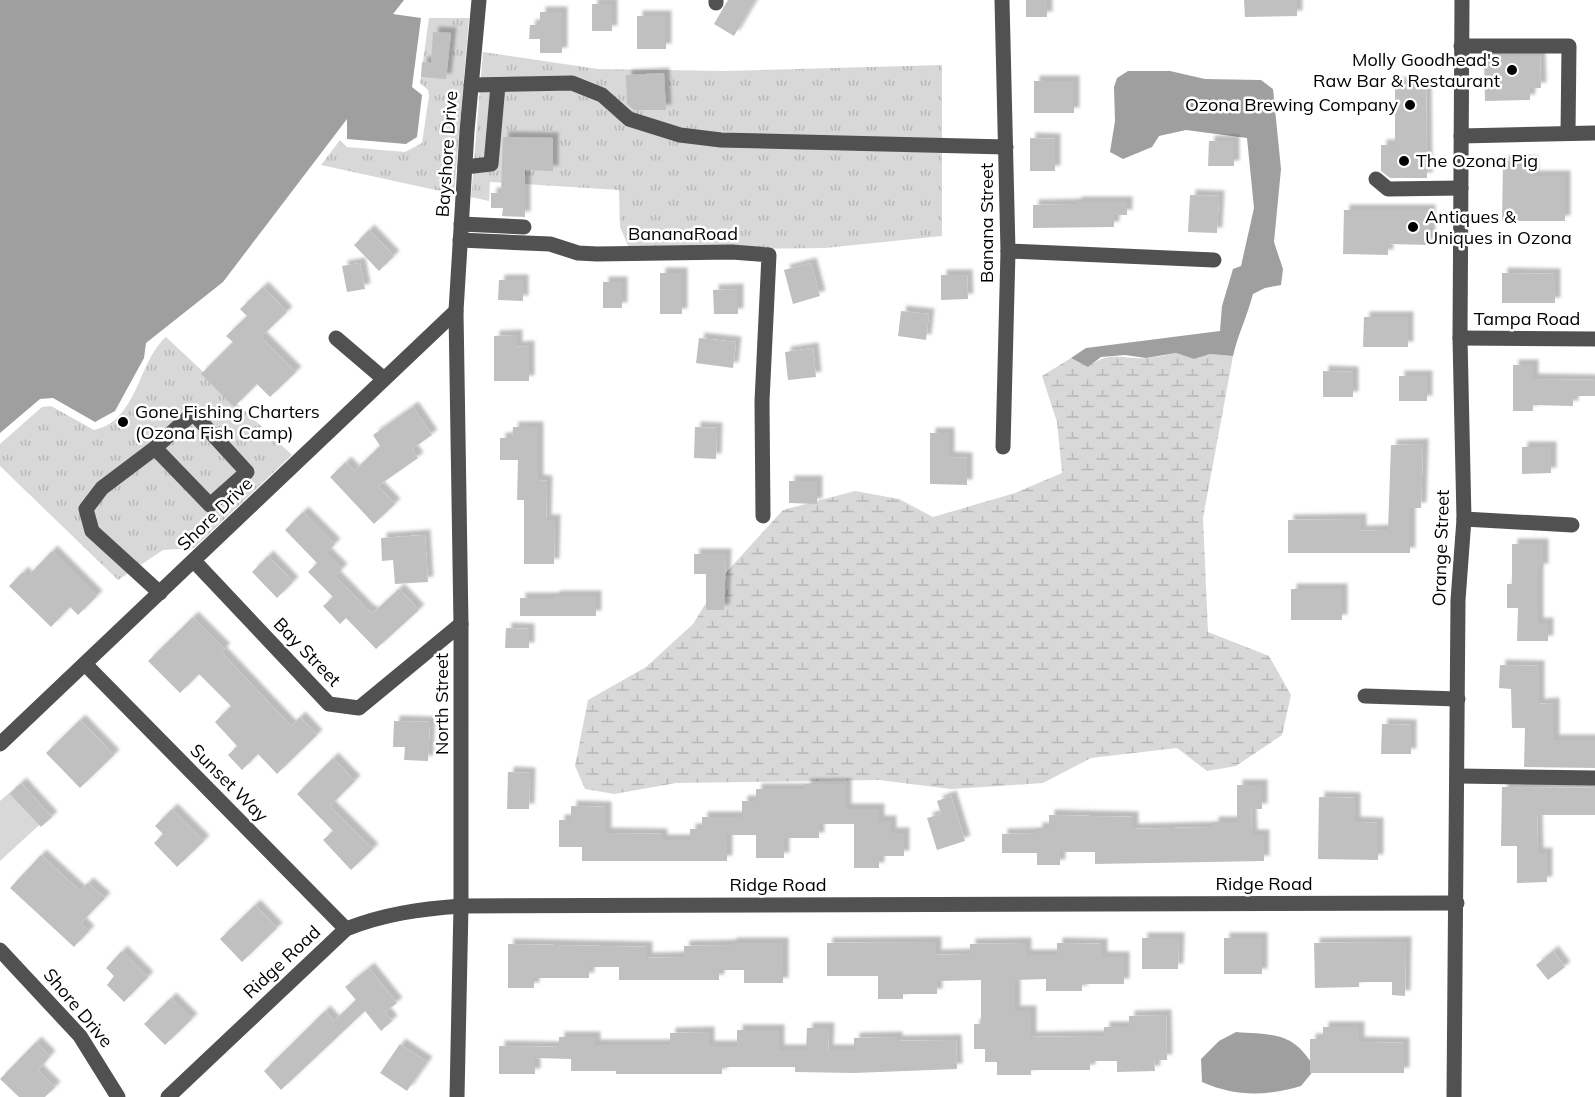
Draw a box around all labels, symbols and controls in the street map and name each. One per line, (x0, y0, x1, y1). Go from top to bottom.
place label: Molly Goodhead's Raw Bar & Restaurant (1313, 48, 1500, 92)
marker: Molly Goodhead's Raw Bar & Restaurant (1505, 63, 1519, 77)
street label: Bayshore Drive (431, 90, 462, 218)
place label: Ozona Brewing Company (1185, 93, 1398, 116)
marker: Ozona Brewing Company (1403, 98, 1417, 112)
place label: The Ozona Pig (1416, 149, 1538, 172)
marker: The Ozona Pig (1397, 154, 1411, 168)
street label: Banana Street (975, 163, 998, 283)
place label: Antiques & Uniques in Ozona (1425, 205, 1572, 249)
marker: Antiques & Uniques in Ozona (1406, 220, 1420, 234)
street label: BananaRoad (628, 222, 738, 245)
street label: Tampa Road (1474, 307, 1580, 330)
place label: Gone Fishing Charters (Ozona Fish Camp) (135, 400, 320, 444)
marker: Gone Fishing Charters (Ozona Fish Camp) (116, 415, 130, 429)
street label: Shore Drive (172, 472, 257, 555)
street label: Orange Street (1427, 489, 1454, 607)
street label: Bay Street (269, 612, 346, 691)
street label: North Street (430, 653, 453, 755)
street label: Sunset Way (185, 739, 274, 827)
street label: Ridge Road (1215, 872, 1313, 895)
street label: Ridge Road (729, 873, 827, 896)
street label: Ridge Road (238, 920, 325, 1003)
street label: Shore Drive (39, 963, 118, 1052)

